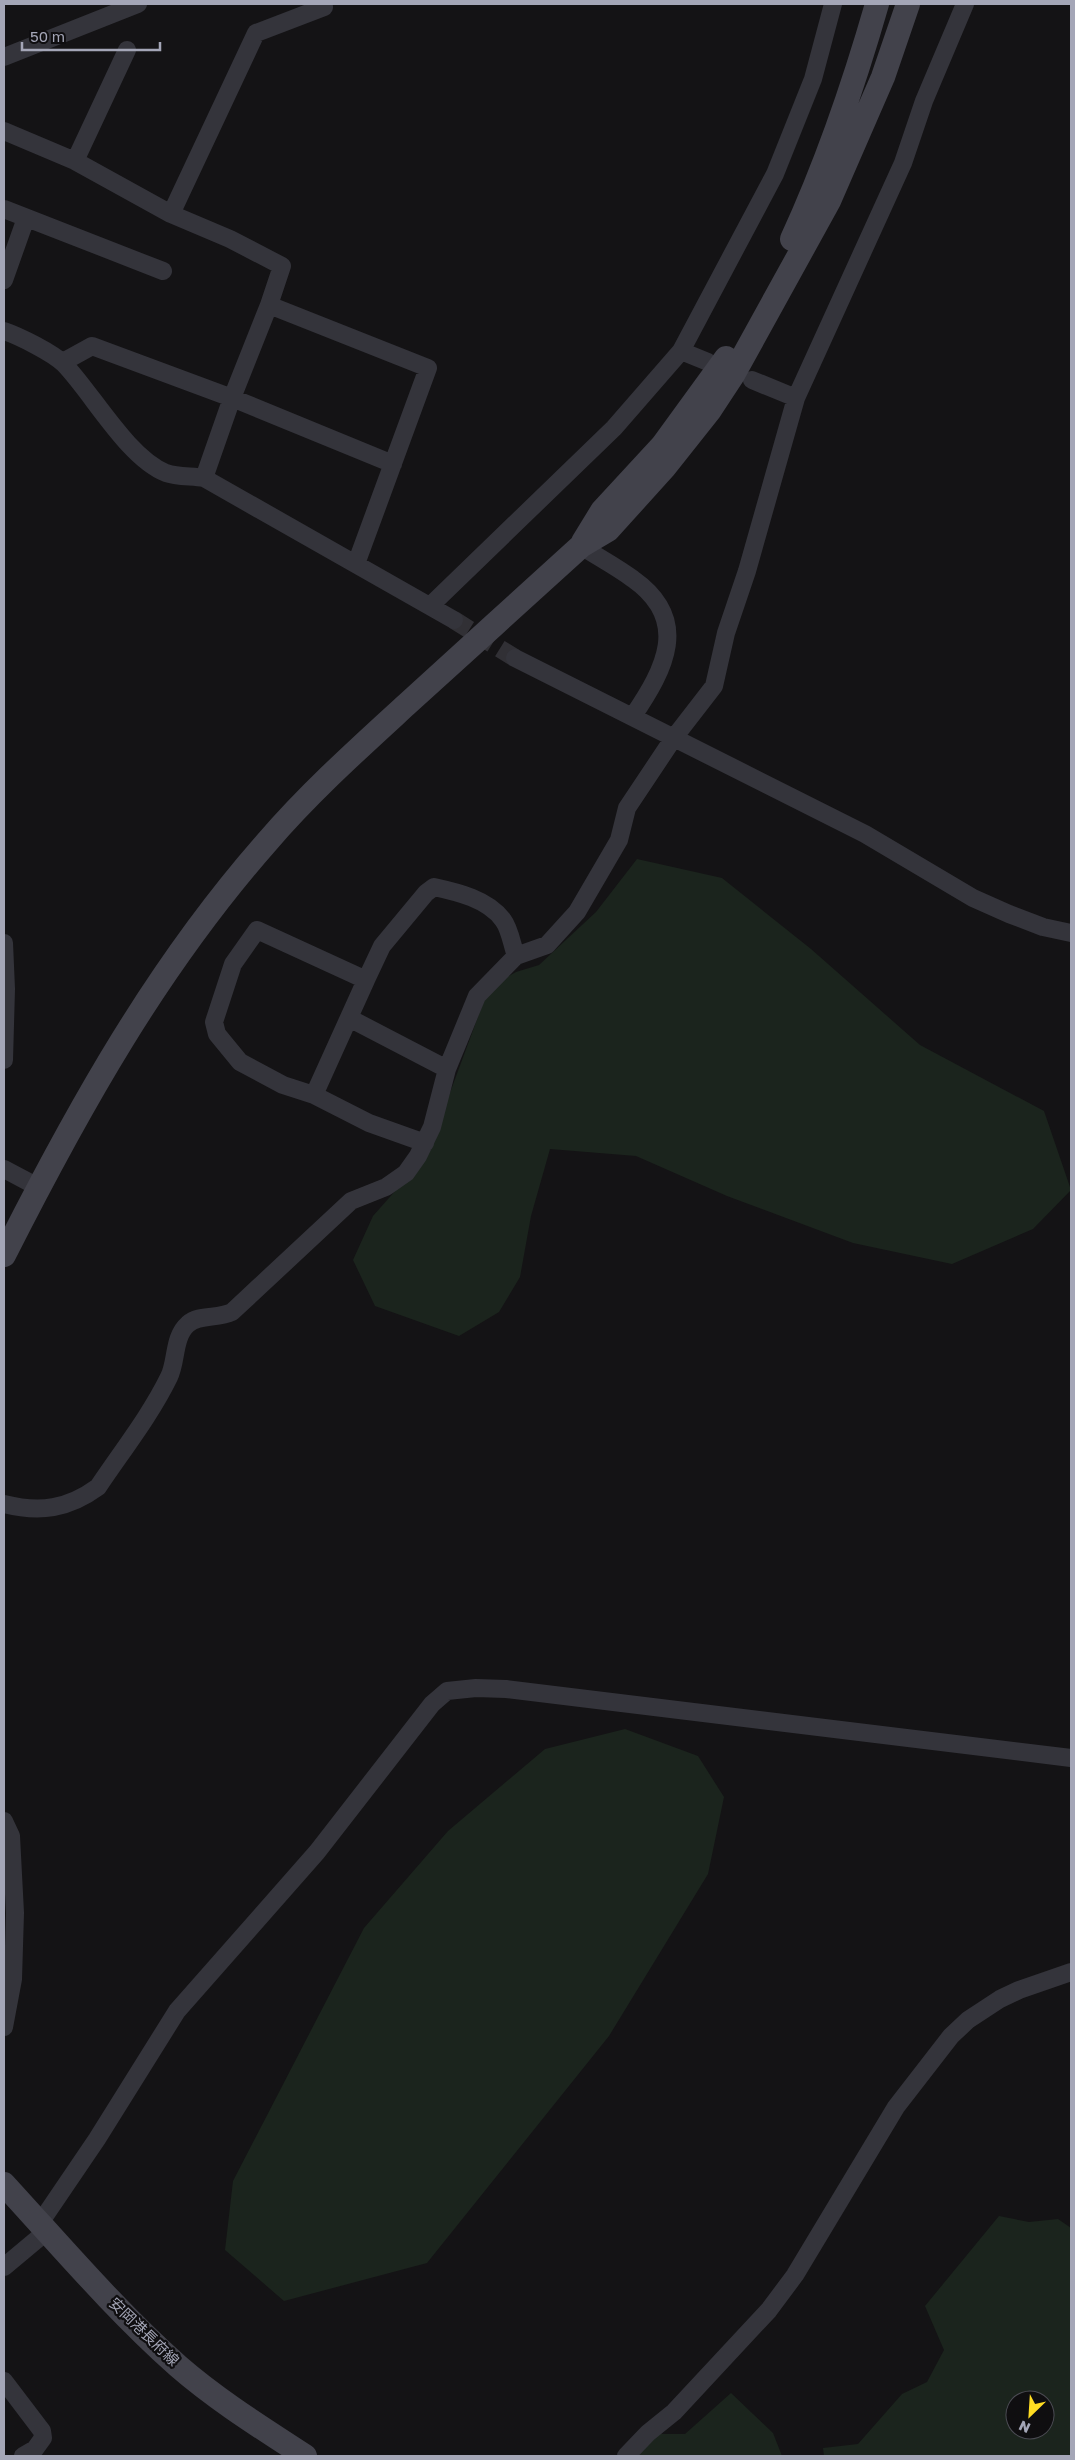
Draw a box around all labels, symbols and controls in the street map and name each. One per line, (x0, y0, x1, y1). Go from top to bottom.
scale bar (22, 20, 160, 52)
text: 50 m (30, 27, 65, 45)
street label: 安岡港長府線 (106, 2294, 183, 2369)
north arrow (1005, 2390, 1055, 2440)
text: N (1016, 2417, 1033, 2437)

